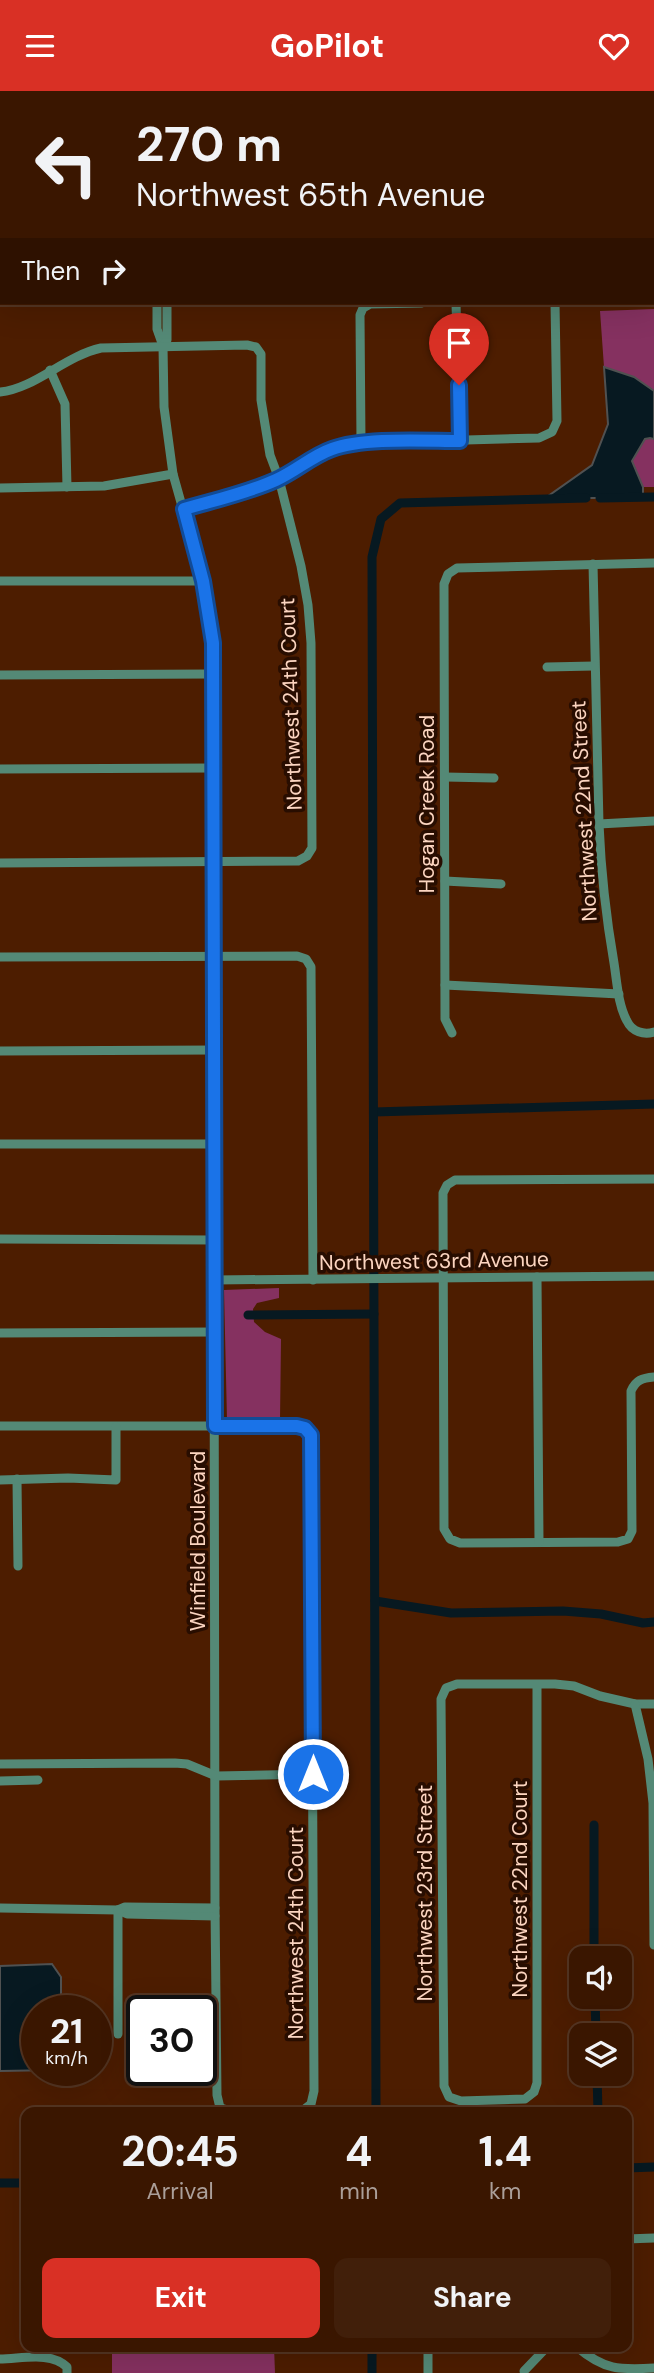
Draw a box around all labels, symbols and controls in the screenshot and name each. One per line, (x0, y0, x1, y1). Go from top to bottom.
text: GoPilot (270, 25, 384, 67)
icon: menu (21, 27, 59, 65)
icon: heart (595, 27, 633, 65)
text: 270 m (136, 112, 282, 176)
icon: left (21, 119, 112, 210)
text: Northwest 65th Avenue (136, 174, 485, 216)
icon: right (94, 252, 132, 290)
text: Then (21, 254, 80, 288)
pin (429, 313, 489, 385)
icon: arrive (440, 324, 478, 362)
street label: Northwest 24th Court (273, 597, 309, 811)
street label: Northwest 22nd Street (564, 700, 604, 922)
street label: Hogan Creek Road (413, 715, 441, 893)
street label: Northwest 63rd Avenue (319, 1245, 549, 1277)
street label: Winfield Boulevard (184, 1451, 212, 1631)
position arrow (276, 1737, 350, 1811)
street label: Northwest 22nd Court (506, 1780, 534, 1998)
street label: Northwest 23rd Street (411, 1785, 439, 2001)
street label: Northwest 24th Court (282, 1827, 310, 2039)
map controls (569, 1946, 632, 2086)
button: sound (569, 1946, 632, 2009)
speed limit sign: 30 (126, 1995, 217, 2086)
text: 21 (50, 2008, 83, 2054)
button: layers (569, 2023, 632, 2086)
text: km/h (45, 2046, 88, 2070)
text: 20:45 (121, 2124, 239, 2179)
text: 4 (345, 2124, 372, 2179)
text: 1.4 (479, 2124, 532, 2179)
text: Arrival (147, 2176, 214, 2206)
text: min (339, 2176, 378, 2206)
text: km (489, 2176, 521, 2206)
button: Exit (42, 2258, 320, 2338)
button: Share (334, 2258, 611, 2338)

